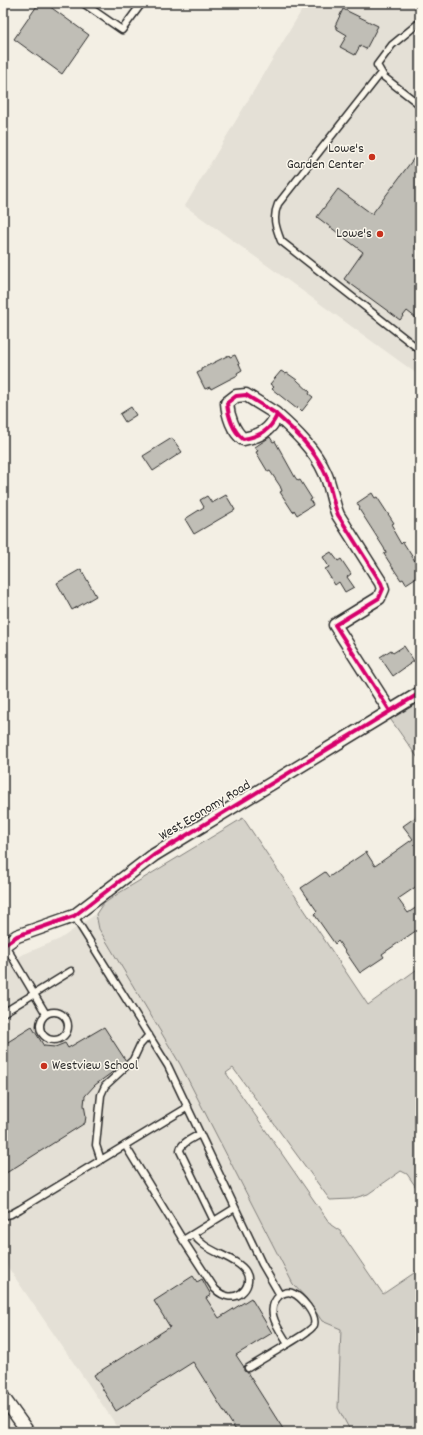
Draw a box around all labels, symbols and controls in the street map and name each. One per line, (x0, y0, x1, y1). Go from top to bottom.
place label: Lowe's Garden Center (287, 139, 365, 175)
marker: Lowe's Garden Center (367, 152, 377, 162)
place label: Lowe's (336, 224, 372, 244)
marker: Lowe's (375, 229, 385, 239)
street label: West Economy Road (155, 776, 255, 846)
place label: Westview School (52, 1056, 139, 1076)
marker: Westview School (39, 1061, 49, 1071)

